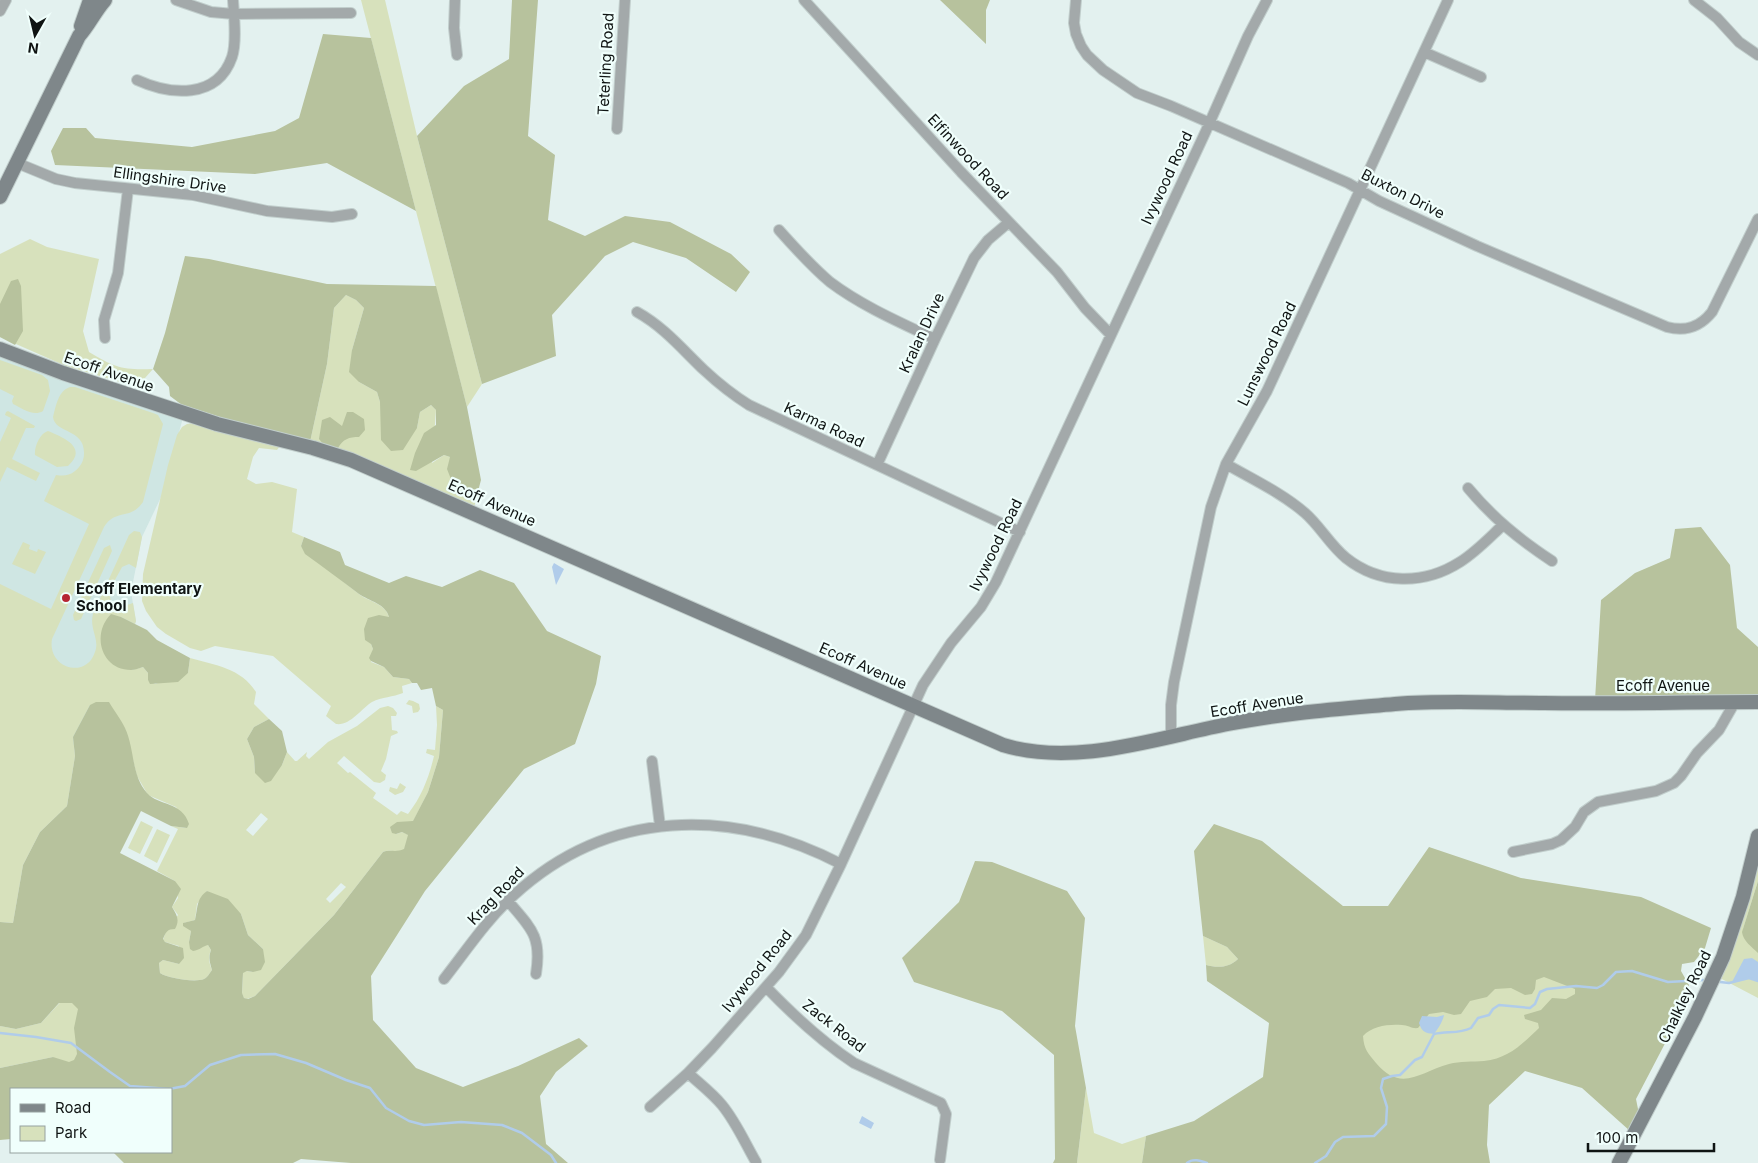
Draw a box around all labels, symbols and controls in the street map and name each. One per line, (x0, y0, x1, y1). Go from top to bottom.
north arrow (10, 10, 60, 60)
street label: Teterling Road (593, 12, 618, 116)
text: N (27, 39, 40, 58)
street label: Elfinwood Road (924, 110, 1013, 203)
street label: Ivywood Road (1137, 128, 1196, 227)
street label: Ellingshire Drive (112, 162, 228, 197)
street label: Buxton Drive (1358, 164, 1448, 223)
street label: Kralan Drive (895, 290, 948, 376)
street label: Lunswood Road (1233, 299, 1300, 409)
street label: Ecoff Avenue (62, 347, 157, 396)
street label: Karma Road (781, 398, 867, 451)
street label: Ecoff Avenue (445, 475, 539, 530)
street label: Ivywood Road (965, 495, 1026, 594)
place label: Ecoff Elementary School (76, 579, 202, 615)
marker: Ecoff Elementary School (60, 592, 72, 604)
street label: Ecoff Avenue (816, 638, 910, 693)
street label: Ecoff Avenue (1616, 676, 1710, 695)
street label: Ecoff Avenue (1209, 688, 1305, 721)
street label: Krag Road (463, 863, 528, 929)
street label: Ivywood Road (718, 926, 796, 1016)
street label: Chalkley Road (1654, 947, 1715, 1046)
street label: Zack Road (799, 995, 870, 1056)
legend (10, 1088, 172, 1153)
text: Road (55, 1098, 91, 1117)
scale bar (1588, 1120, 1714, 1152)
text: Park (55, 1123, 88, 1142)
text: 100 m (1596, 1128, 1638, 1147)

